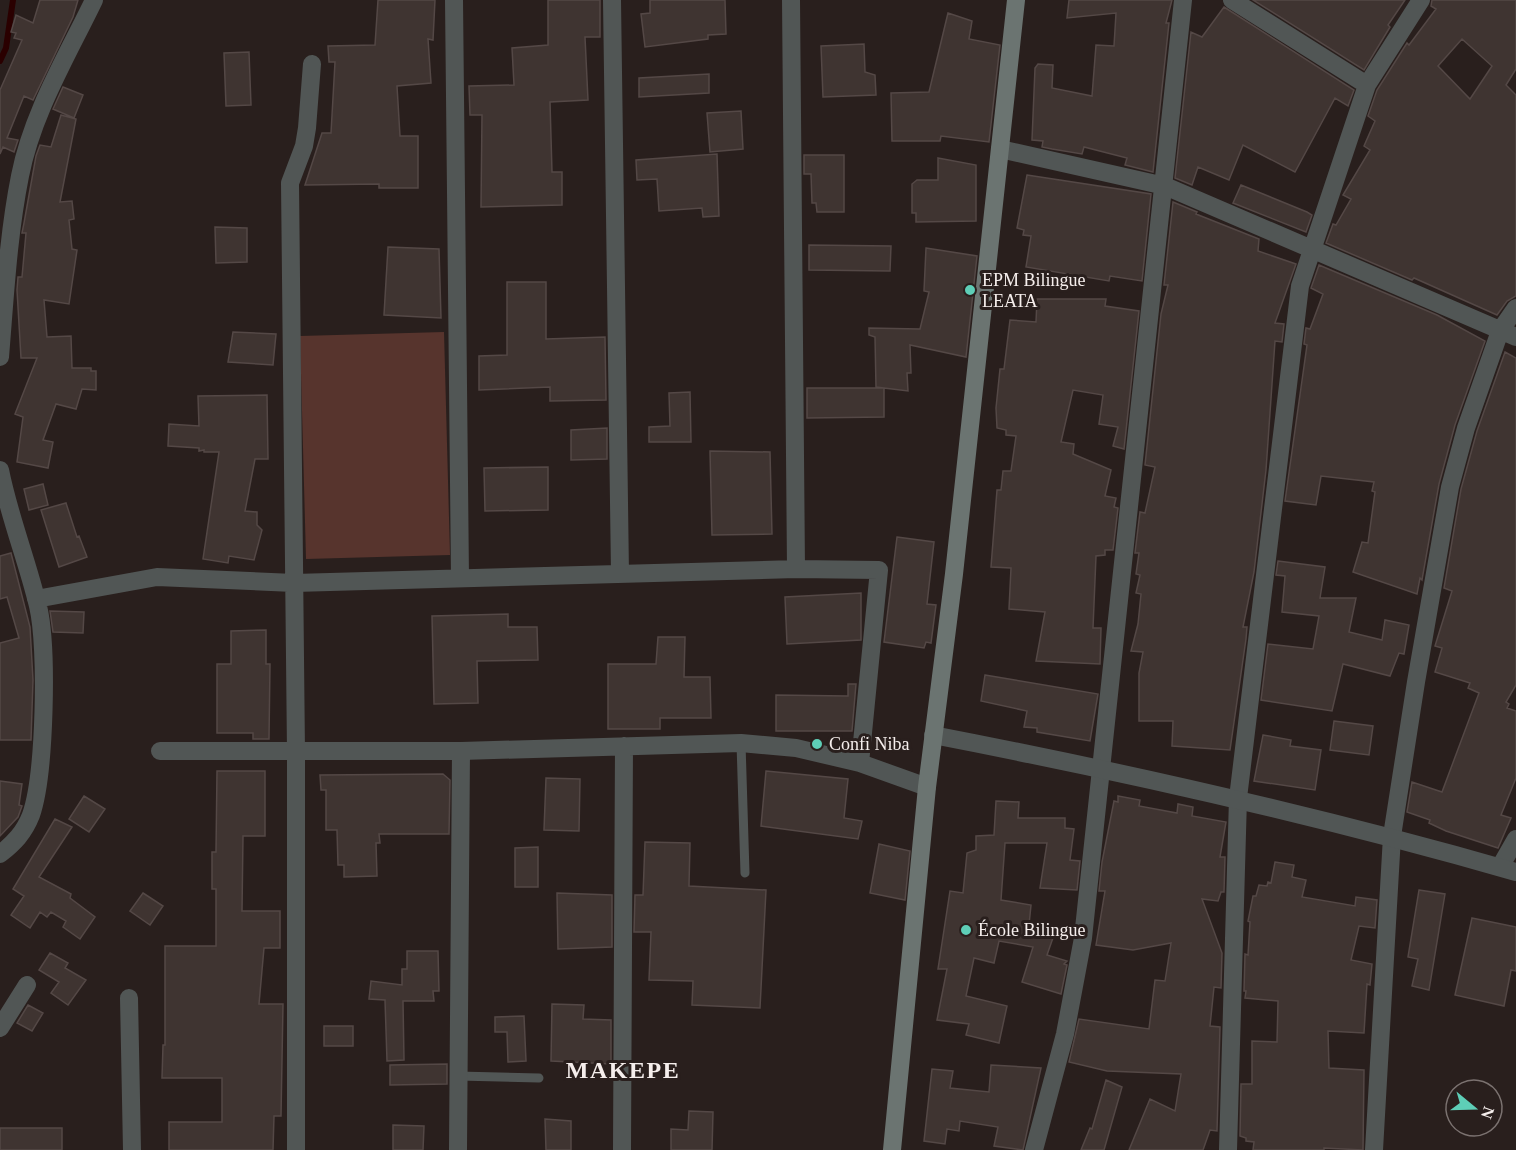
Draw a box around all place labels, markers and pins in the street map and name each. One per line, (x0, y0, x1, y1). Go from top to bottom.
place label: EPM Bilingue LEATA (982, 270, 1086, 311)
marker: EPM Bilingue LEATA (963, 283, 977, 297)
place label: Confi Niba (829, 734, 910, 754)
marker: Confi Niba (810, 737, 824, 751)
place label: École Bilingue (978, 919, 1085, 940)
marker: École Bilingue (959, 923, 973, 937)

